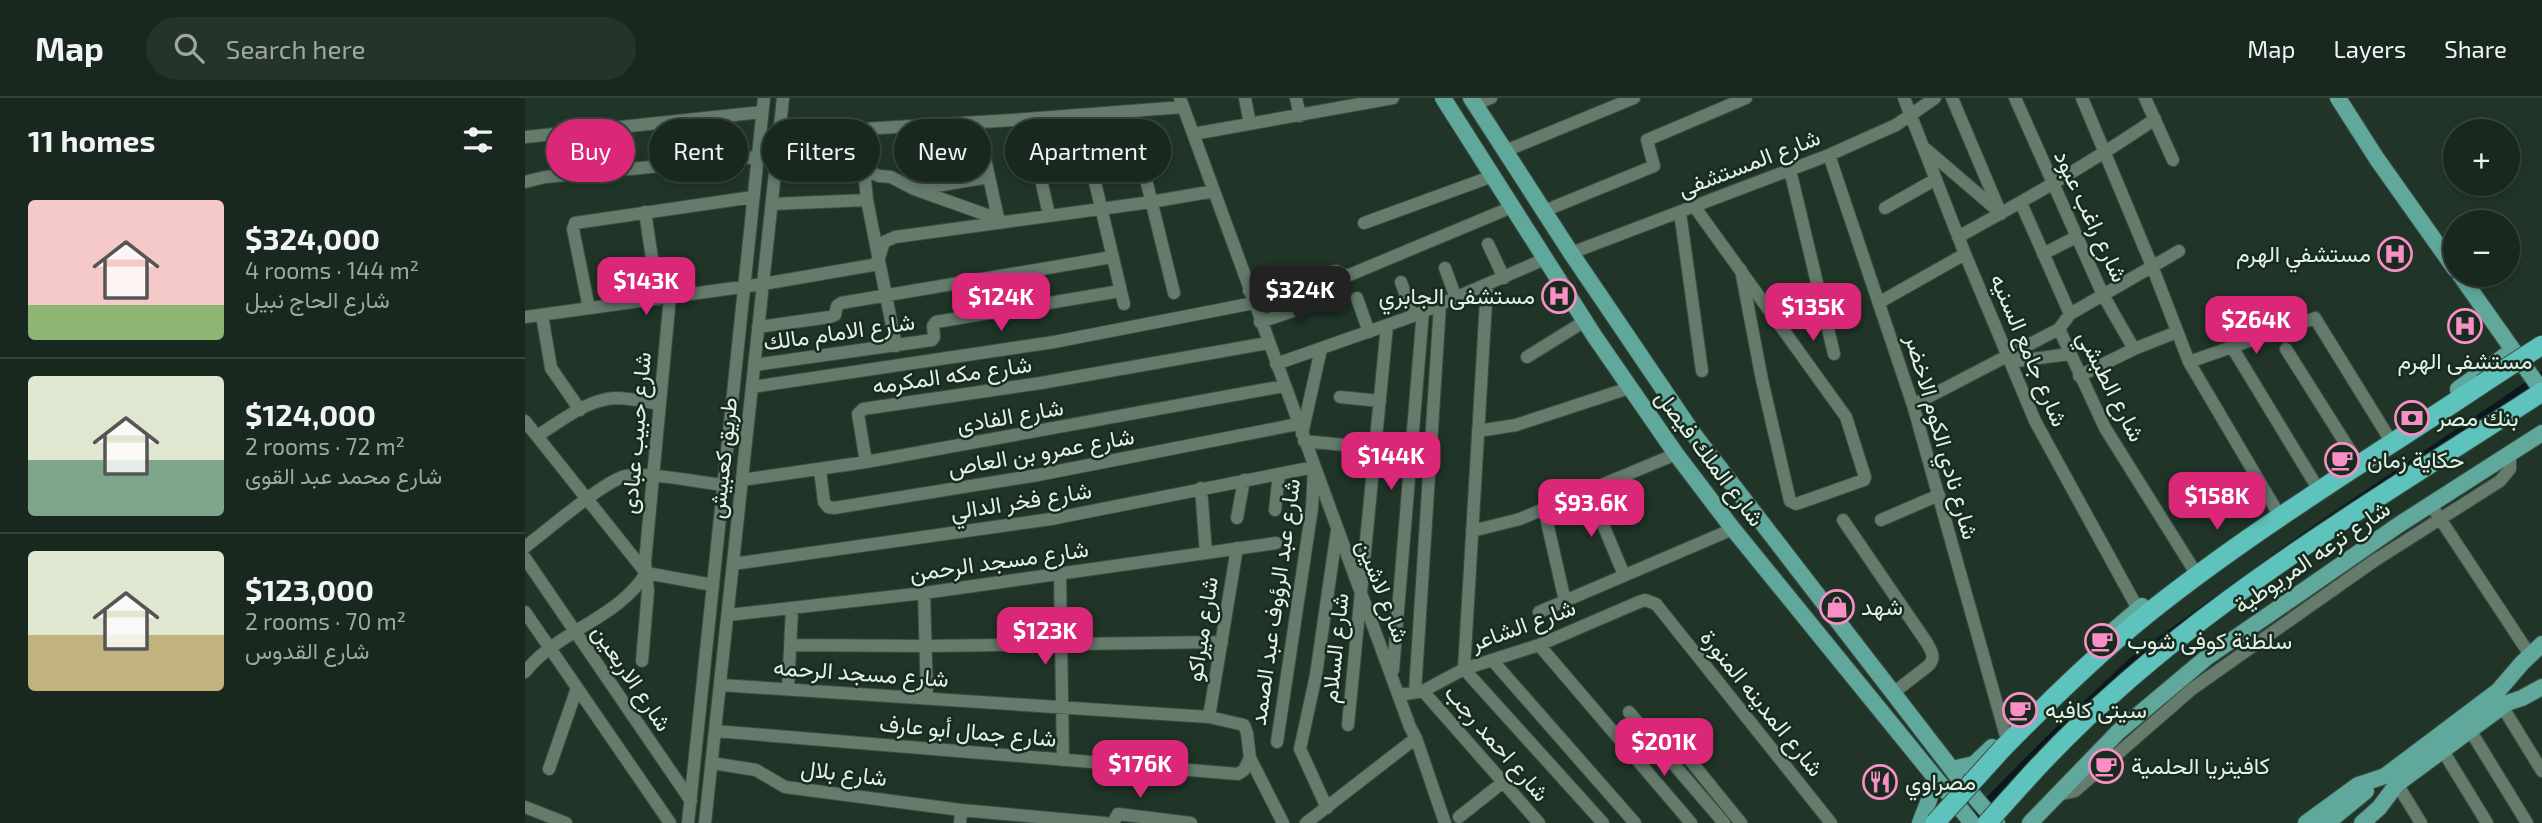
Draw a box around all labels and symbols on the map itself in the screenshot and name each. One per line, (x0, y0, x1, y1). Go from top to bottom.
street label: شارع المستشفى (1674, 122, 1825, 205)
street label: شارع راغب عبود (2046, 145, 2135, 287)
hospital icon: مستشفي الهرم (2376, 235, 2414, 273)
place label: مستشفي الهرم (2236, 239, 2371, 273)
pin: $143K (597, 258, 695, 317)
pin: $324K (1251, 266, 1349, 326)
street label: شارع جامع السنيه (1982, 269, 2075, 431)
pin: $124K (952, 274, 1050, 333)
hospital icon: مستشفى الجابري (1540, 277, 1578, 315)
place label: مستشفى الجابري (1379, 281, 1535, 315)
pin: $135K (1764, 284, 1862, 343)
pin: $264K (2207, 296, 2305, 356)
street label: شارع الامام مالك (761, 307, 917, 358)
hospital icon: مستشفى الهرم (2446, 307, 2484, 345)
street label: شارع الطبشي (2067, 325, 2152, 449)
street label: شارع نادي الكوم الاخضر (1894, 330, 1986, 544)
place label: مستشفى الهرم (2397, 346, 2533, 376)
street label: شارع مكه المكرمه (870, 349, 1034, 402)
street label: شارع حبيب عبادى (614, 351, 659, 516)
street label: شارع الملك فيصل (1648, 384, 1771, 533)
street label: شارع الفادى (954, 392, 1066, 441)
street label: طريق كعبيش (702, 396, 744, 520)
bank icon: بنك مصر (2393, 399, 2431, 437)
place label: بنك مصر (2436, 403, 2519, 433)
street label: شارع عمرو بن العاص (945, 421, 1137, 484)
pin: $144K (1342, 432, 1440, 492)
cafe icon: حكاية زمان (2323, 441, 2361, 479)
place label: حكاية زمان (2367, 445, 2464, 475)
pin: $158K (2168, 472, 2266, 532)
street label: شارع فخر الدالي (948, 475, 1094, 531)
street label: شارع عبد الرؤوف عبد الصمد (1243, 477, 1308, 728)
pin: $93.6K (1534, 480, 1648, 539)
street label: شارع ترعه المريوطية (2228, 494, 2397, 621)
street label: شارع مسجد الرحمن (908, 534, 1091, 589)
street label: شارع لاشين (1349, 535, 1416, 647)
street label: شارع ميراكو (1179, 574, 1226, 684)
shop icon: شهد (1818, 588, 1856, 626)
street label: شارع السلام (1314, 592, 1357, 705)
street label: شارع الشاعر (1465, 592, 1580, 659)
place label: شهد (1861, 592, 1903, 622)
pin: $123K (996, 608, 1094, 667)
street label: شارع الاربعين (584, 619, 679, 738)
cafe icon: سلطنة كوفى شوب (2083, 622, 2121, 660)
street label: شارع المدينه المنورة (1693, 623, 1831, 783)
place label: سلطنة كوفى شوب (2127, 626, 2292, 656)
street label: شارع مسجد الرحمه (772, 652, 950, 695)
street label: شارع احمد رجب (1437, 678, 1556, 808)
cafe icon: سيتى كافيه (2001, 691, 2039, 729)
place label: سيتى كافيه (2045, 695, 2147, 724)
street label: شارع جمال أبو عارف (878, 708, 1058, 755)
pin: $201K (1615, 718, 1713, 778)
pin: $176K (1091, 740, 1189, 800)
cafe icon: كافيتريا الحلمية (2087, 747, 2125, 785)
place label: كافيتريا الحلمية (2131, 751, 2270, 781)
street label: شارع بلال (799, 753, 889, 794)
restaurant icon: مصراوي (1861, 763, 1899, 801)
place label: مصراوي (1905, 767, 1976, 801)

